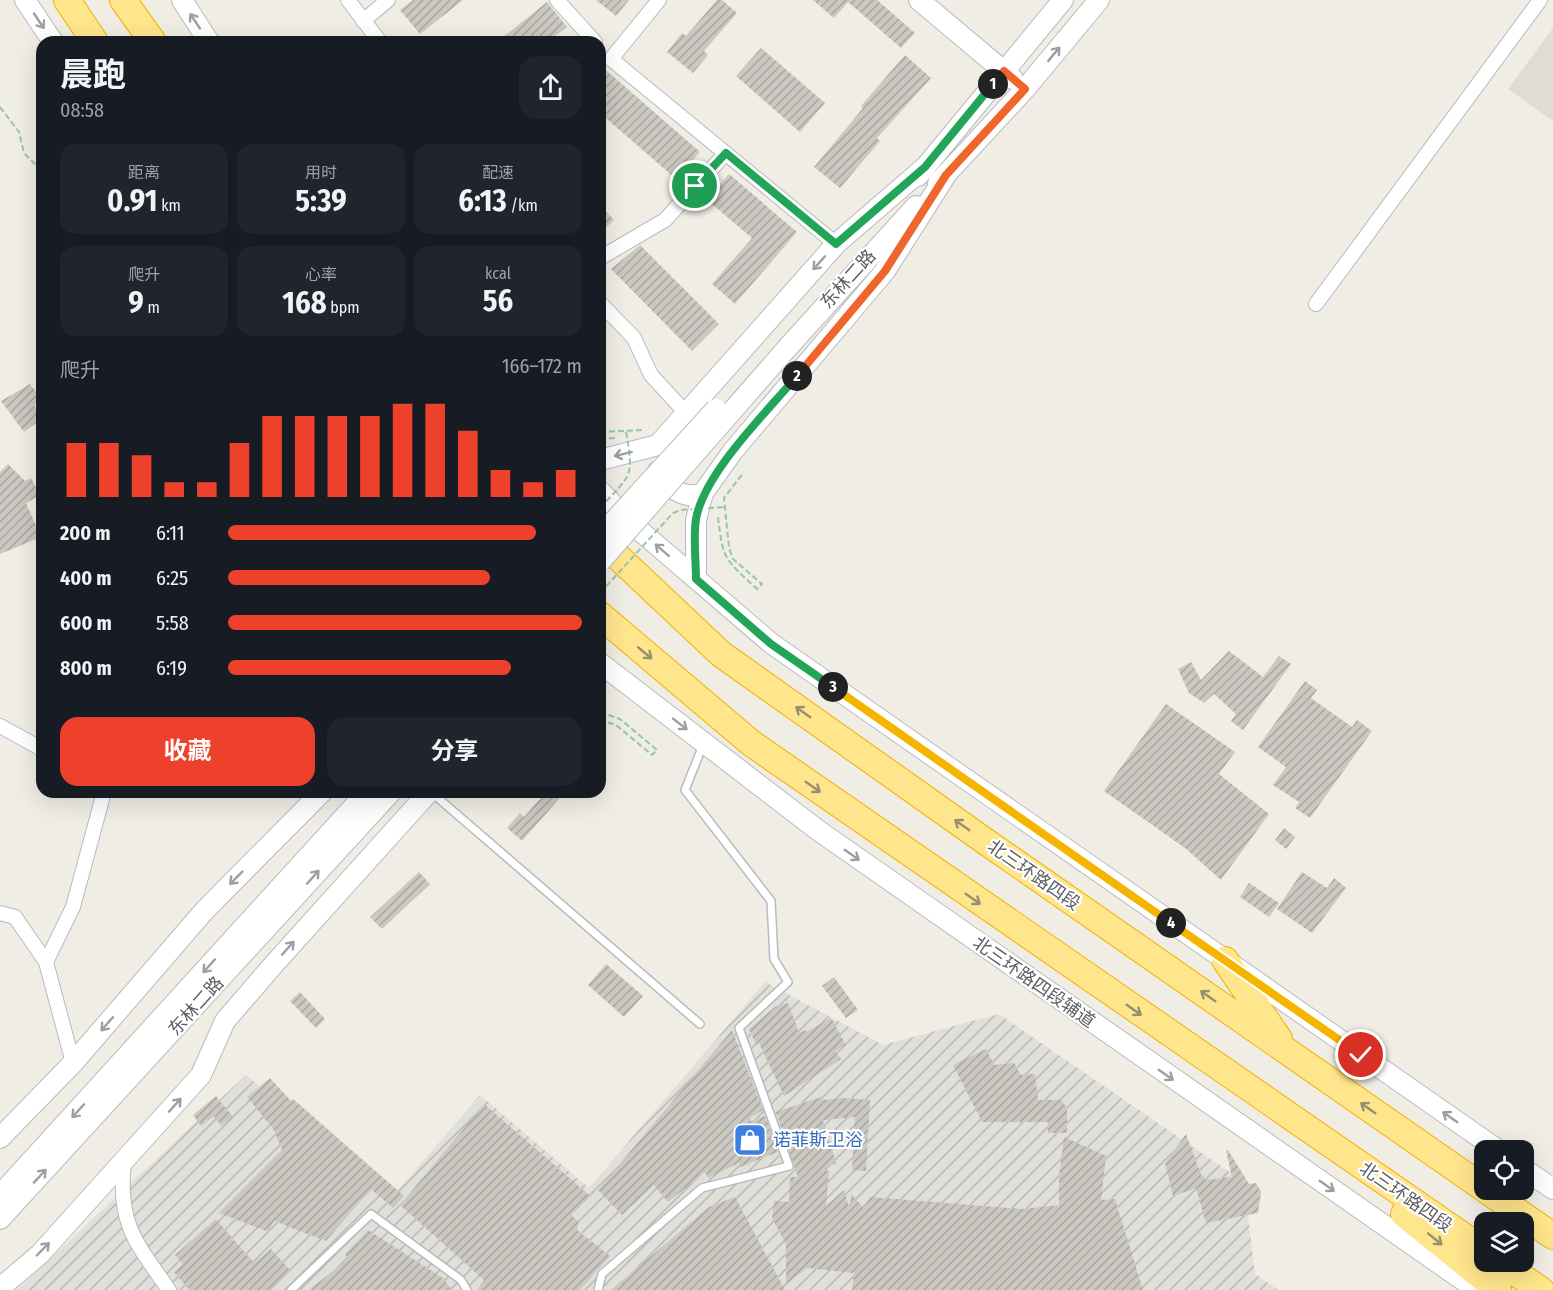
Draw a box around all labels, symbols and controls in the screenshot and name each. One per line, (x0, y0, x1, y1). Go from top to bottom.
one-way arrow (33, 12, 45, 29)
one-way arrow (189, 13, 201, 30)
one-way arrow (1047, 46, 1060, 62)
text: 晨跑 (60, 55, 126, 95)
button: share (519, 56, 582, 119)
pin: 1 (978, 69, 1008, 99)
text: 1 (990, 74, 996, 93)
text: 08:58 (60, 98, 104, 122)
pin (669, 160, 720, 211)
text: 距离 (128, 163, 160, 182)
text: 用时 (305, 163, 337, 182)
text: 配速 (482, 163, 514, 182)
icon: arrive (678, 169, 711, 202)
text: 0.91 (107, 183, 157, 219)
text: 5:39 (295, 183, 347, 219)
text: 6:13 (458, 183, 507, 219)
text: km (157, 196, 181, 215)
text: /km (507, 196, 538, 215)
street label: 东林二路 (816, 245, 880, 313)
one-way arrow (812, 255, 826, 270)
text: kcal (485, 264, 511, 283)
text: 爬升 (128, 265, 160, 284)
text: 心率 (305, 265, 337, 284)
text: 56 (483, 283, 513, 319)
text: 9 (128, 285, 144, 321)
text: 168 (282, 285, 327, 321)
text: m (144, 298, 160, 317)
text: bpm (327, 298, 360, 317)
text: 166–172 m (502, 354, 582, 378)
text: 爬升 (60, 358, 100, 382)
pin: 2 (782, 361, 812, 391)
text: 2 (793, 366, 801, 385)
one-way arrow (614, 449, 633, 461)
text: 200 m (60, 521, 111, 545)
text: 6:11 (156, 521, 185, 545)
one-way arrow (654, 543, 670, 557)
text: 400 m (60, 566, 112, 590)
text: 6:25 (156, 566, 188, 590)
text: 600 m (60, 611, 112, 635)
text: 5:58 (156, 611, 189, 635)
one-way arrow (637, 646, 652, 660)
text: 800 m (60, 656, 112, 680)
text: 6:19 (156, 656, 187, 680)
pin: 3 (818, 672, 848, 702)
text: 3 (829, 677, 837, 696)
one-way arrow (795, 706, 811, 718)
button: 收藏 (60, 717, 315, 786)
button: 分享 (327, 717, 582, 786)
one-way arrow (671, 718, 687, 731)
one-way arrow (805, 781, 821, 793)
one-way arrow (954, 819, 970, 831)
street label: 北三环路四段 (983, 835, 1085, 915)
one-way arrow (843, 849, 859, 861)
one-way arrow (306, 870, 320, 885)
one-way arrow (229, 871, 244, 885)
one-way arrow (965, 893, 981, 905)
pin: 4 (1156, 908, 1186, 938)
text: 4 (1167, 913, 1175, 932)
street label: 北三环路四段辅道 (969, 932, 1099, 1032)
one-way arrow (281, 941, 295, 956)
one-way arrow (202, 958, 216, 973)
street label: 东林二路 (164, 972, 228, 1040)
one-way arrow (1200, 990, 1217, 1002)
one-way arrow (1125, 1004, 1141, 1016)
one-way arrow (100, 1016, 114, 1031)
pin (1335, 1029, 1386, 1080)
icon: check (1344, 1038, 1377, 1071)
one-way arrow (1158, 1069, 1174, 1081)
one-way arrow (168, 1098, 182, 1113)
one-way arrow (1360, 1102, 1377, 1114)
one-way arrow (71, 1103, 85, 1118)
one-way arrow (1442, 1111, 1459, 1123)
shop icon: 诺菲斯卫浴 (732, 1122, 768, 1158)
place label: 诺菲斯卫浴 (773, 1129, 863, 1151)
map controls (1474, 1140, 1534, 1272)
button: locate (1474, 1140, 1534, 1200)
street label: 北三环路四段 (1355, 1157, 1457, 1237)
one-way arrow (33, 1169, 47, 1184)
one-way arrow (1318, 1180, 1334, 1192)
button: layers (1474, 1212, 1534, 1272)
one-way arrow (1427, 1233, 1443, 1246)
one-way arrow (36, 1242, 50, 1257)

